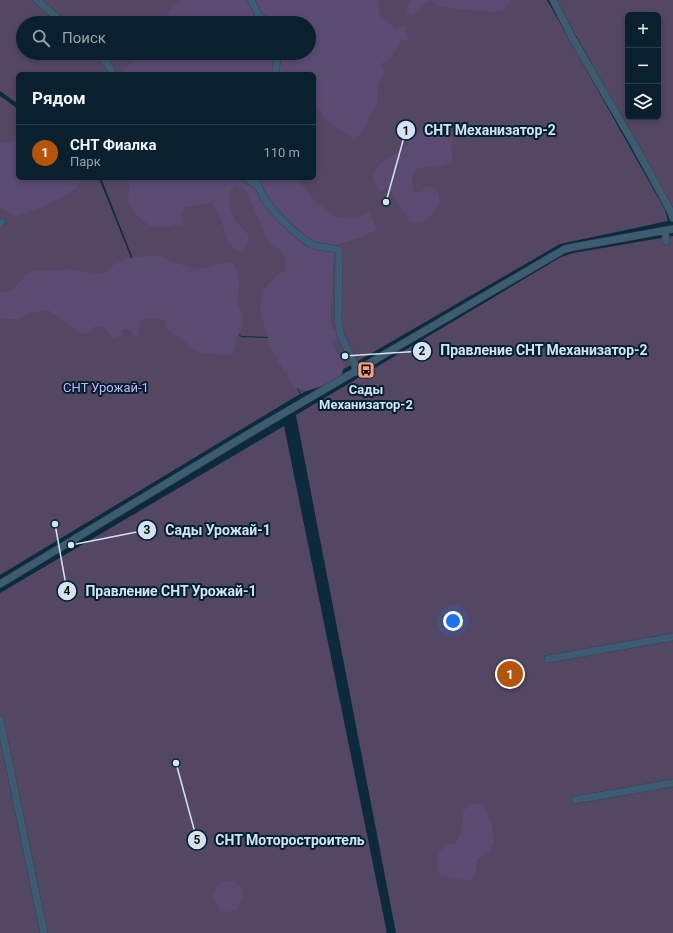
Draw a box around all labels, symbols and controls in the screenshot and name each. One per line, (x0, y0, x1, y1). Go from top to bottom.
map controls (625, 12, 661, 120)
button: + (625, 12, 661, 48)
search box (16, 16, 316, 60)
icon: search (30, 27, 52, 49)
text: Поиск (62, 29, 106, 47)
button: − (625, 48, 661, 84)
button: layers (625, 84, 661, 120)
text: Рядом (32, 88, 86, 108)
callout: СНТ Механизатор-2 (396, 117, 564, 143)
text: СНТ Механизатор-2 (424, 122, 556, 138)
text: 1 (403, 124, 409, 138)
text: СНТ Фиалка (70, 136, 157, 154)
text: 1 (41, 145, 49, 160)
text: 110 m (263, 145, 300, 160)
text: Парк (70, 154, 101, 169)
callout: Правление СНТ Механизатор-2 (412, 338, 656, 364)
text: Правление СНТ Механизатор-2 (440, 342, 648, 358)
text: 2 (419, 344, 426, 358)
bus stop icon: Сады Механизатор-2 (356, 360, 376, 380)
park label: СНТ Урожай-1 (63, 380, 149, 395)
place label: Сады Механизатор-2 (319, 382, 413, 412)
callout: Сады Урожай-1 (137, 517, 278, 543)
text: Сады Урожай-1 (165, 522, 271, 538)
text: 3 (144, 523, 151, 537)
callout: Правление СНТ Урожай-1 (57, 578, 265, 604)
text: Правление СНТ Урожай-1 (85, 583, 257, 599)
text: 4 (64, 584, 71, 598)
your location (443, 611, 463, 631)
pin: 1 (497, 659, 523, 689)
callout: СНТ Моторостроитель (187, 827, 372, 853)
text: СНТ Моторостроитель (215, 832, 365, 848)
text: 5 (194, 833, 201, 847)

